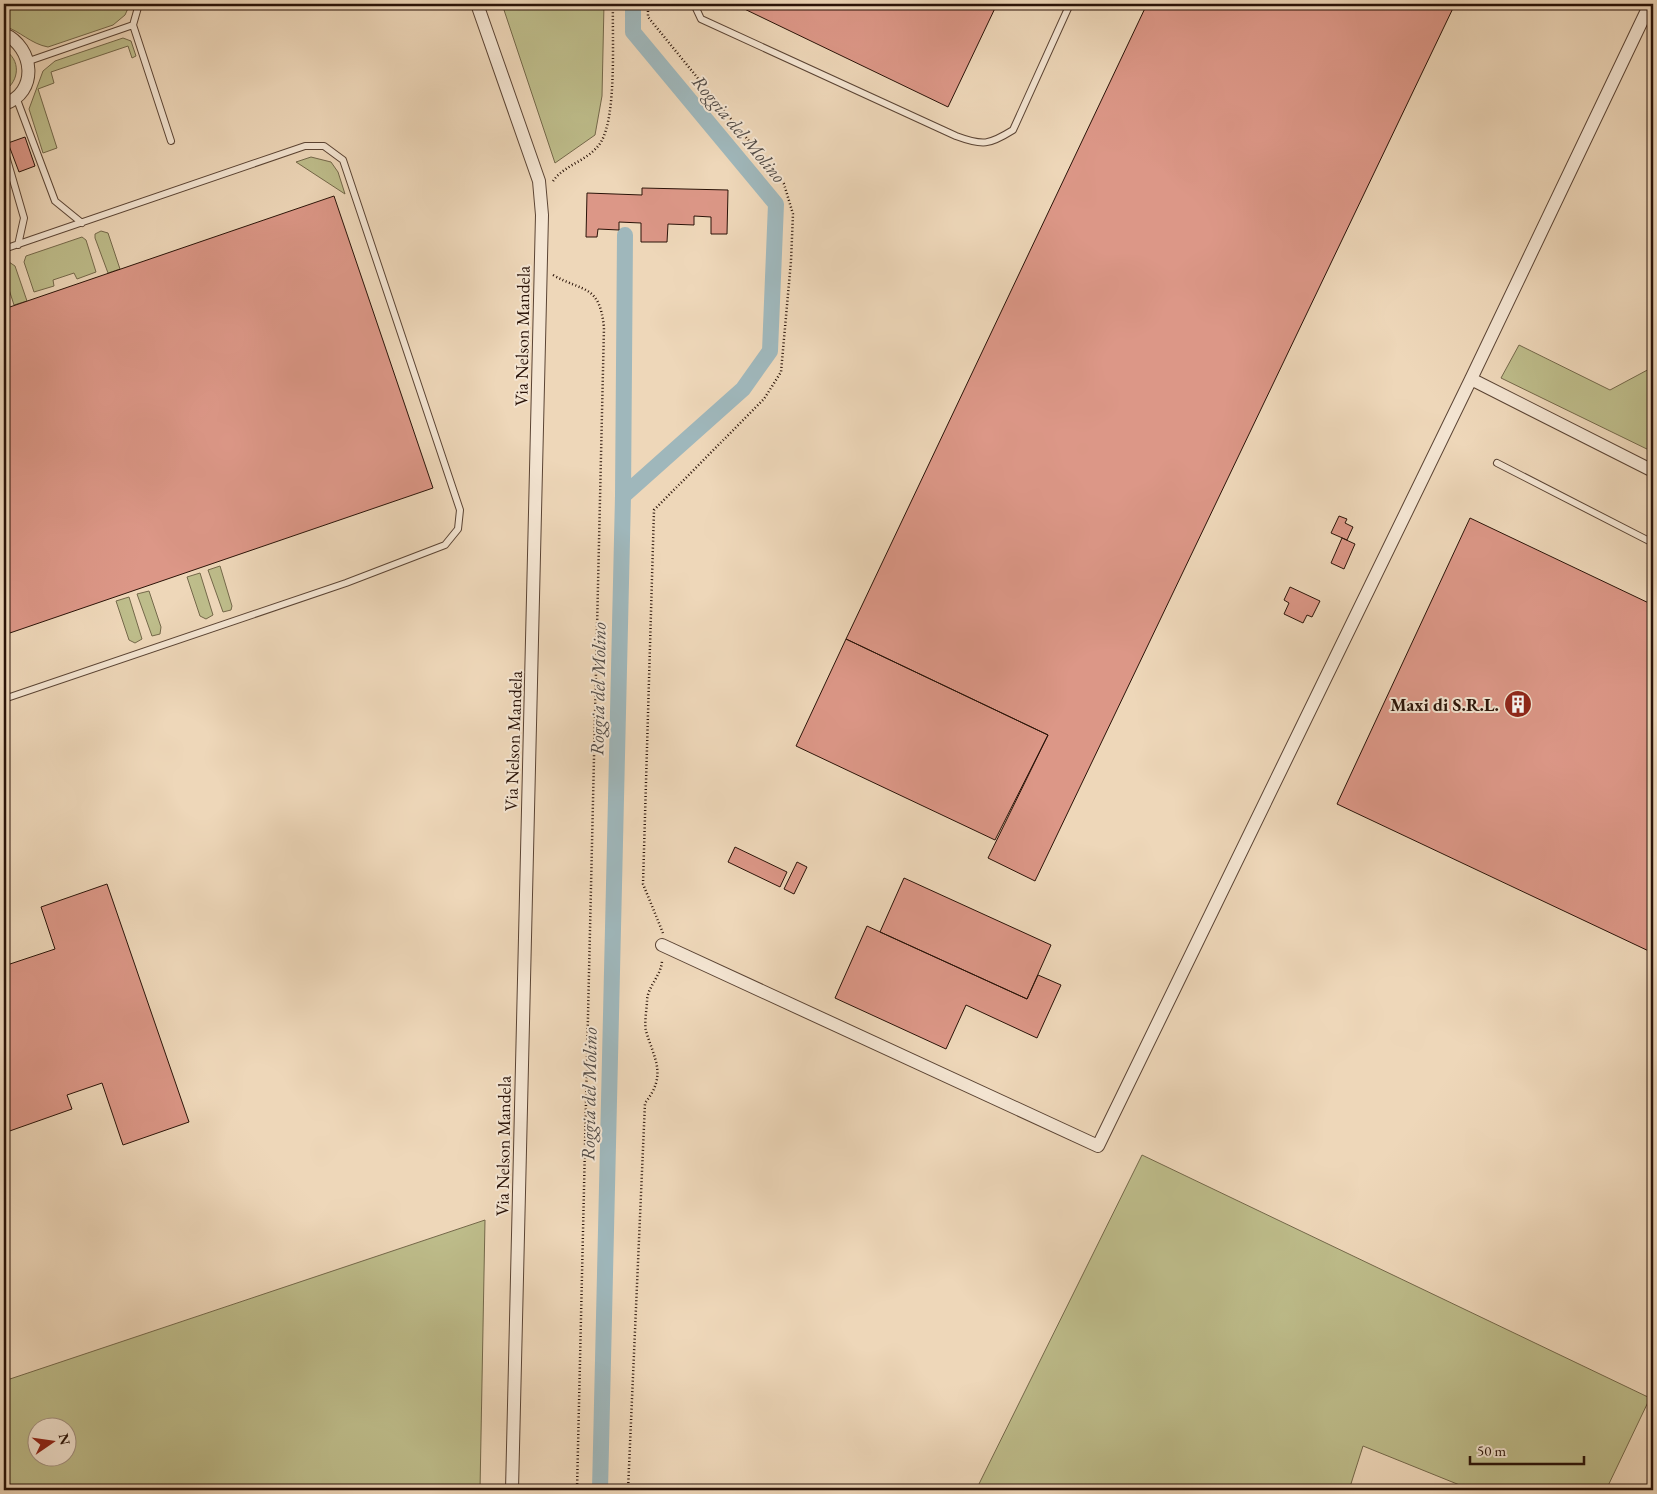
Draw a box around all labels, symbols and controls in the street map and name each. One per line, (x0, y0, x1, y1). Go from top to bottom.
water label: Roggia del Molino (687, 70, 791, 188)
street label: Via Nelson Mandela (509, 265, 535, 406)
water label: Roggia del Molino (584, 622, 612, 756)
street label: Via Nelson Mandela (499, 670, 527, 812)
building icon: Maxi di S.R.L. (1503, 689, 1533, 719)
place label: Maxi di S.R.L. (1390, 693, 1499, 716)
water label: Roggia del Molino (575, 1027, 603, 1161)
street label: Via Nelson Mandela (490, 1075, 516, 1216)
north arrow (28, 1416, 78, 1466)
text: N (55, 1432, 75, 1447)
scale bar (1470, 1434, 1583, 1466)
text: 50 m (1477, 1441, 1506, 1460)

